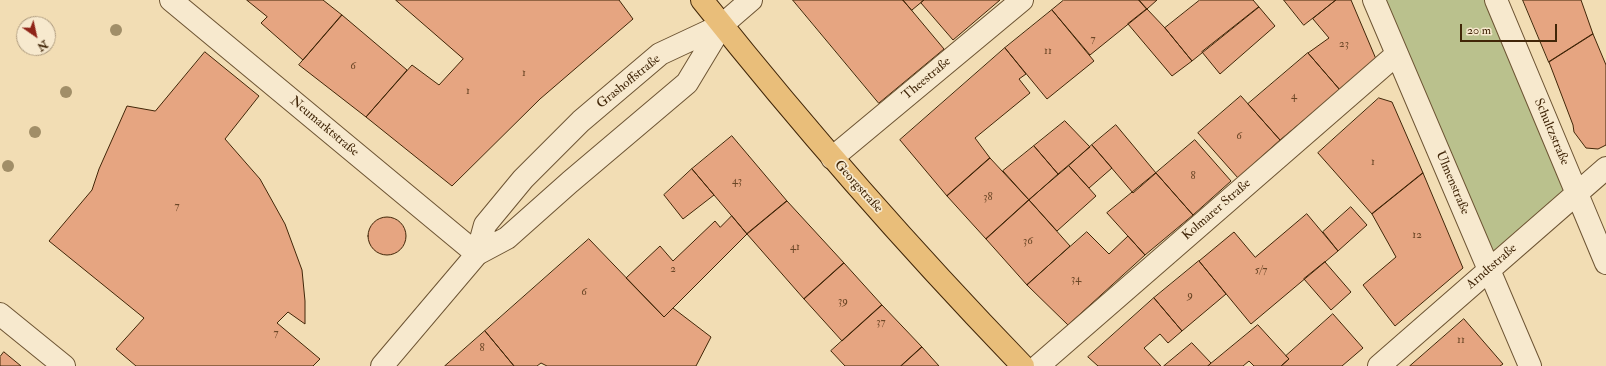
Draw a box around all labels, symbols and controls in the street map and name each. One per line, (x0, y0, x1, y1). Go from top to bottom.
north arrow (16, 16, 56, 56)
scale bar (1462, 16, 1559, 42)
text: 20 m (1467, 23, 1491, 38)
house number: 7 (1090, 33, 1096, 47)
text: N (35, 37, 50, 54)
house number: 23 (1339, 38, 1349, 52)
house number: 11 (1044, 45, 1052, 59)
street label: Grashoffstraße (594, 52, 664, 112)
street label: Theestraße (900, 54, 954, 104)
house number: 6 (350, 60, 356, 74)
house number: 1 (522, 67, 526, 81)
house number: 1 (466, 85, 470, 99)
house number: 4 (1291, 90, 1297, 104)
street label: Neumarktstraße (286, 94, 362, 160)
street label: Schultzstraße (1530, 96, 1572, 168)
house number: 6 (1236, 130, 1242, 144)
street label: Ulmenstraße (1432, 149, 1472, 217)
house number: 1 (1371, 156, 1375, 170)
street label: Georgstraße (830, 158, 886, 216)
house number: 8 (1190, 170, 1196, 184)
house number: 43 (732, 175, 742, 189)
street label: Kolmarer Straße (1180, 176, 1254, 244)
house number: 38 (983, 191, 993, 205)
house number: 7 (174, 200, 180, 214)
house number: 12 (1412, 229, 1422, 243)
house number: 36 (1023, 235, 1033, 249)
house number: 41 (790, 241, 800, 255)
street label: Arndtstraße (1464, 241, 1520, 293)
house number: 2 (670, 263, 676, 277)
house number: 5/7 (1255, 264, 1267, 278)
house number: 34 (1071, 273, 1081, 287)
house number: 6 (581, 286, 587, 300)
house number: 9 (1187, 289, 1193, 303)
house number: 39 (838, 295, 848, 309)
house number: 37 (876, 316, 886, 330)
house number: 7 (273, 327, 279, 341)
house number: 11 (1457, 334, 1465, 348)
house number: 8 (479, 342, 485, 356)

